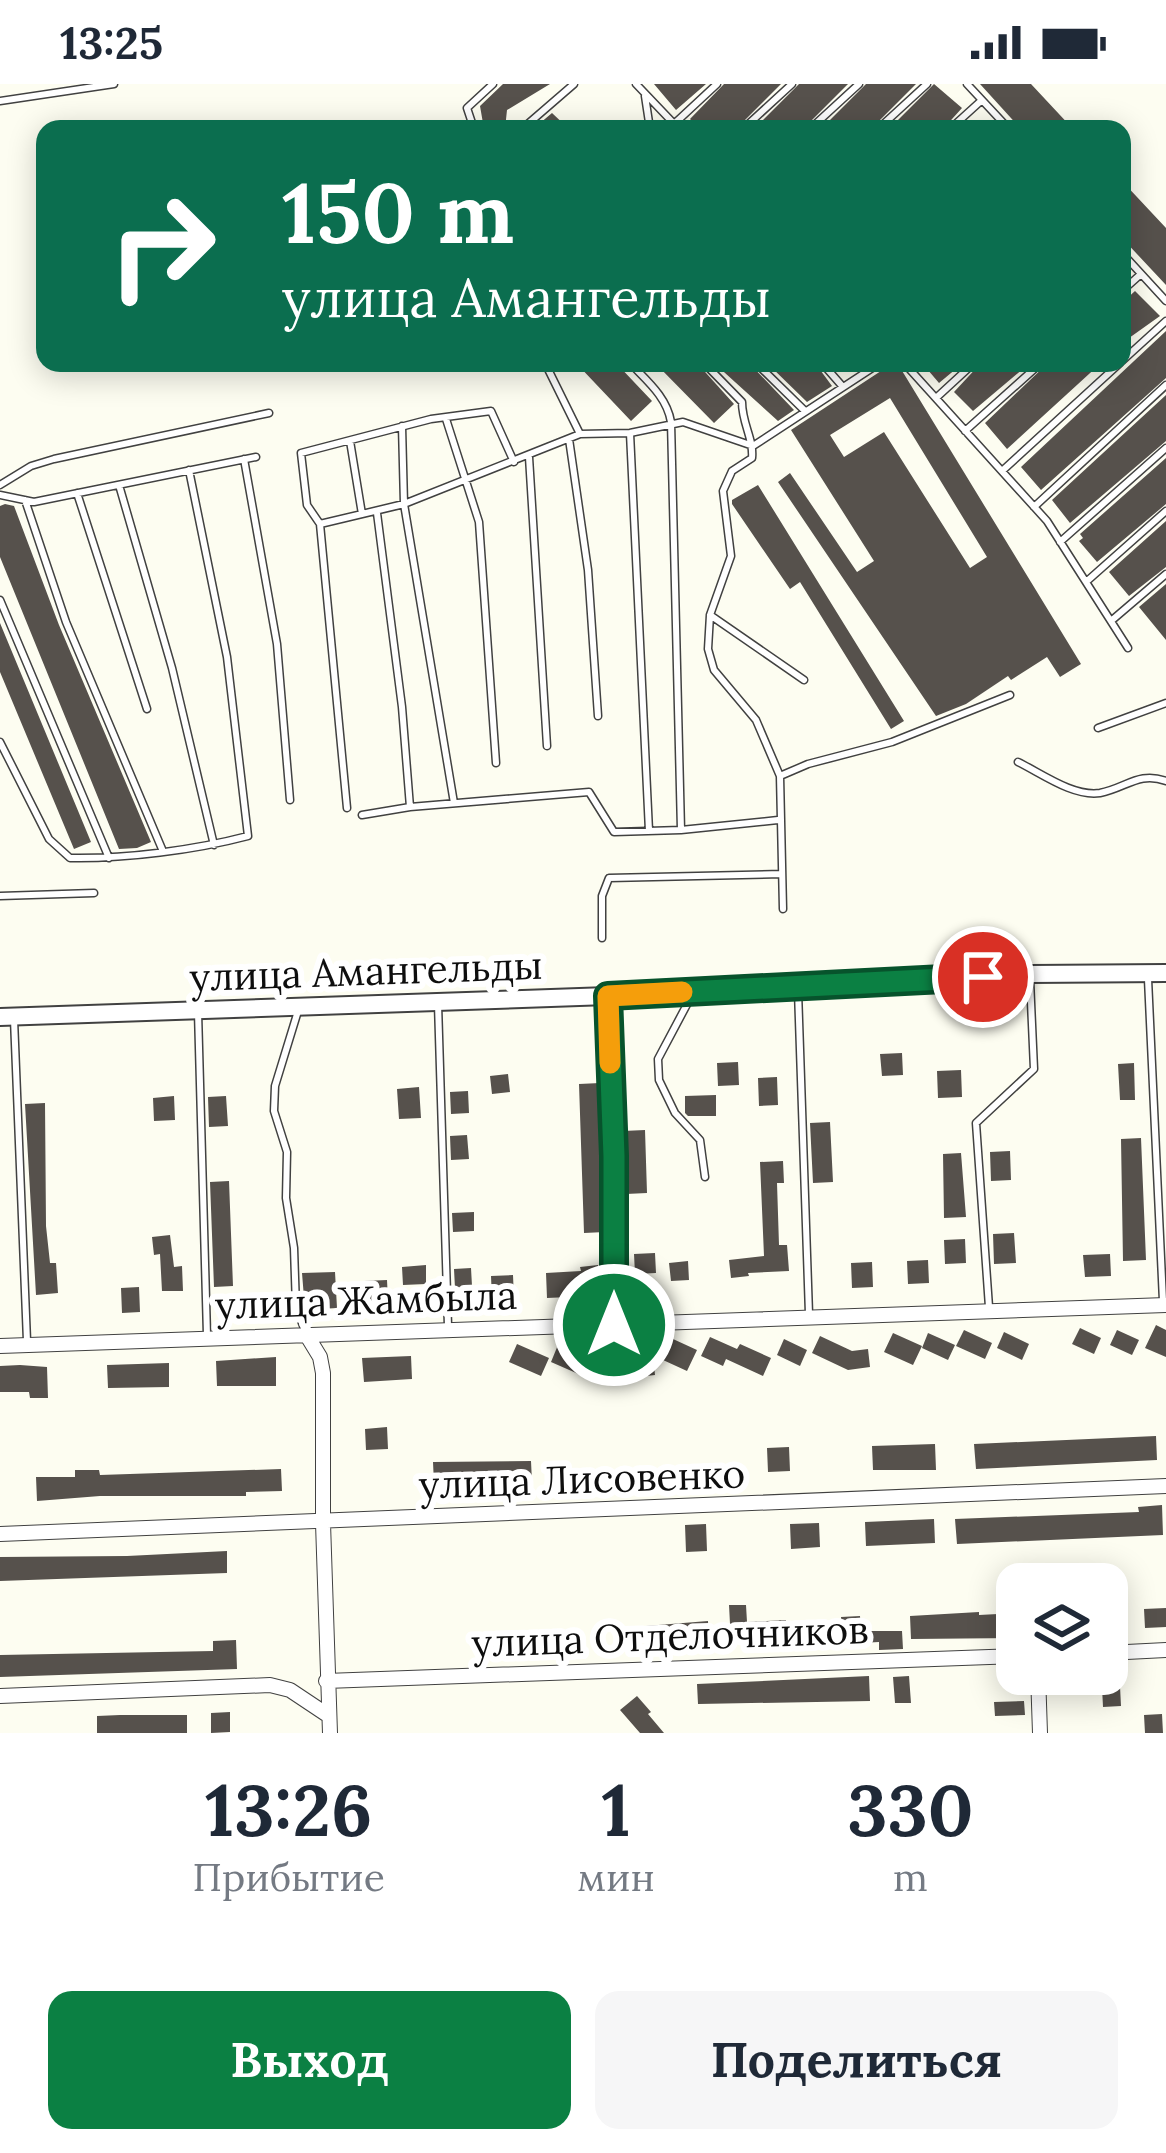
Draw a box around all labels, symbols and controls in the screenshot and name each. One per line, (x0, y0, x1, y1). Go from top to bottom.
text: 13:25 (60, 14, 163, 71)
text: 150 m (282, 158, 514, 266)
icon: right (84, 168, 240, 324)
text: улица Амангельды (282, 263, 771, 332)
pin (932, 926, 1034, 1028)
street label: улица Амангельды (189, 940, 543, 1002)
icon: arrive (950, 944, 1016, 1010)
position arrow (551, 1262, 677, 1388)
street label: улица Жамбыла (214, 1270, 518, 1330)
street label: улица Лисовенко (418, 1448, 746, 1510)
map controls (996, 1563, 1128, 1695)
button: layers (996, 1563, 1128, 1695)
street label: улица Отделочников (471, 1604, 869, 1668)
text: 13:26 (205, 1764, 372, 1856)
text: 1 (601, 1764, 631, 1856)
text: 330 (847, 1764, 974, 1856)
text: Прибытие (192, 1852, 385, 1902)
text: мин (577, 1852, 655, 1902)
text: m (893, 1852, 928, 1902)
button: Выход (48, 1991, 571, 2129)
button: Поделиться (595, 1991, 1118, 2129)

